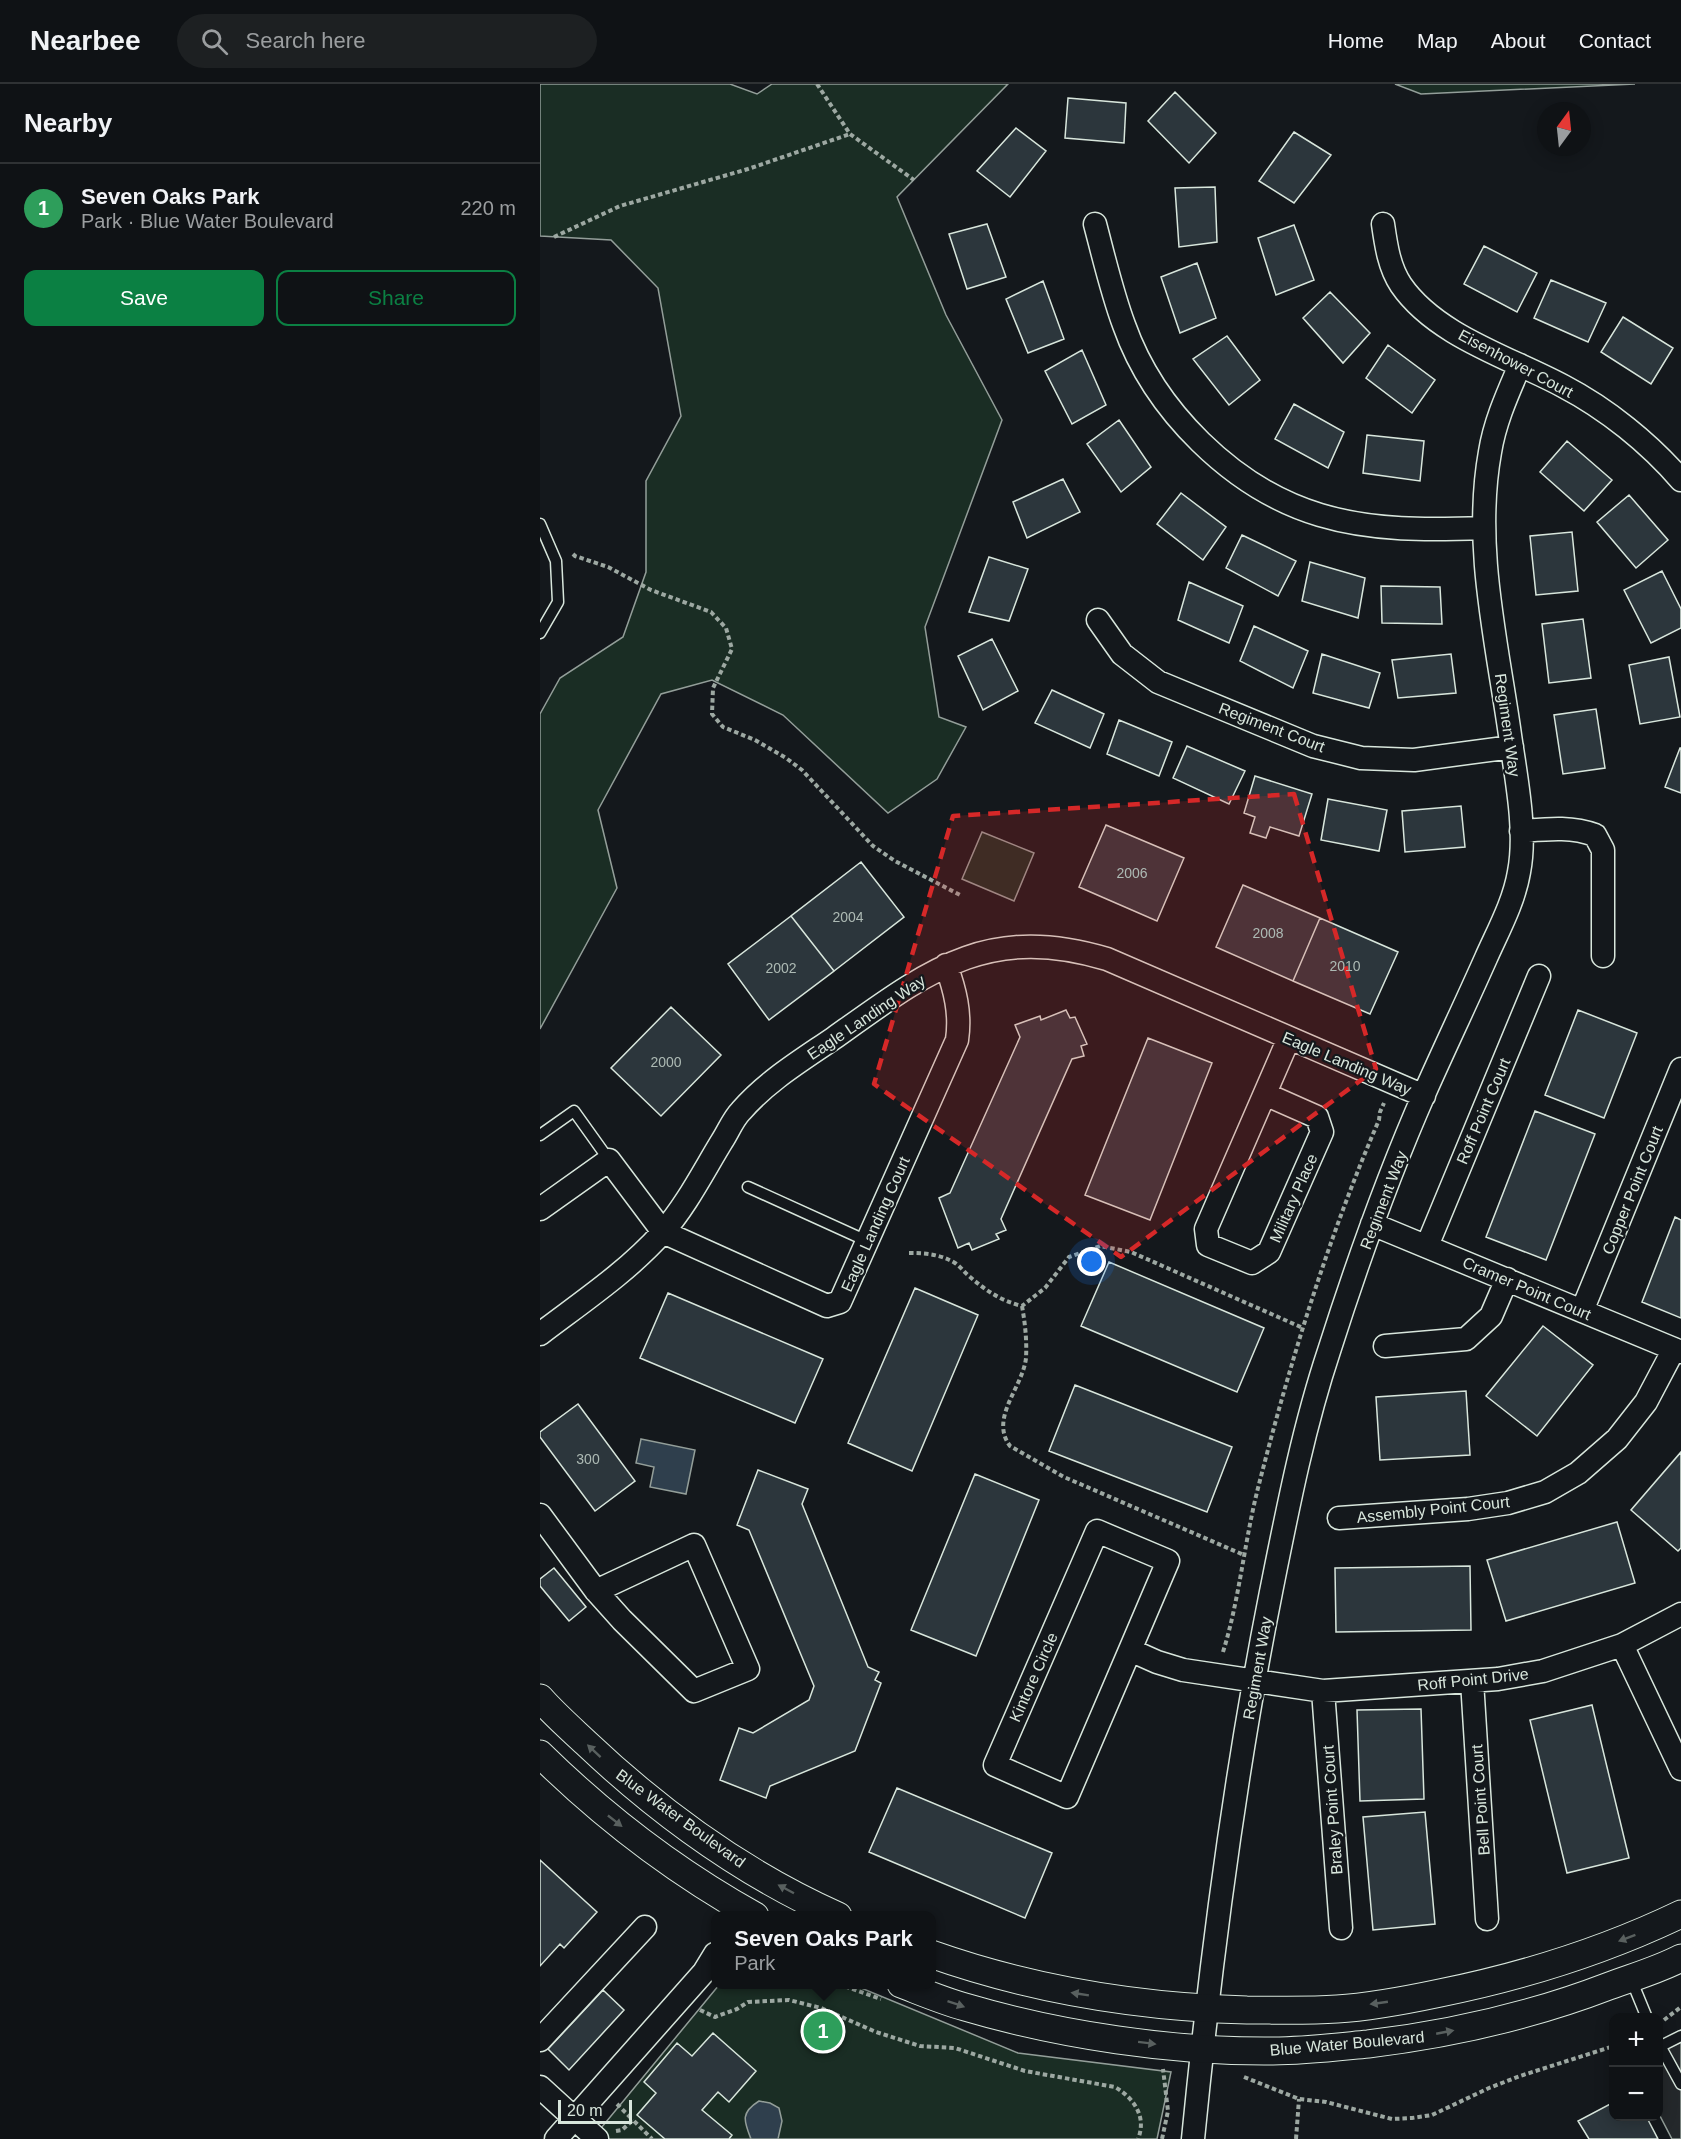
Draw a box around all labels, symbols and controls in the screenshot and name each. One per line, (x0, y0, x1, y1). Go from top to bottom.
search box (177, 14, 597, 68)
text: Nearbee (30, 25, 141, 56)
icon: search (198, 25, 231, 58)
text: Search here (246, 28, 365, 53)
text: Home (1328, 29, 1384, 52)
text: Map (1417, 29, 1458, 52)
text: About (1491, 29, 1546, 52)
text: Contact (1579, 29, 1651, 52)
north arrow (1537, 102, 1591, 156)
text: Nearby (24, 108, 112, 138)
text: Seven Oaks Park (81, 184, 260, 209)
text: 1 (38, 197, 49, 219)
text: 220 m (460, 197, 516, 219)
text: Park · Blue Water Boulevard (81, 210, 334, 232)
button: Save (24, 270, 264, 326)
button: Share (276, 270, 516, 326)
street label: Eisenhower Court (1456, 326, 1576, 401)
street label: Regiment Way (1492, 672, 1523, 778)
street label: Regiment Court (1216, 699, 1328, 756)
house number: 2006 (1116, 865, 1148, 881)
house number: 2004 (832, 909, 864, 925)
house number: 2008 (1252, 925, 1284, 941)
house number: 2010 (1329, 958, 1361, 974)
house number: 2002 (765, 960, 797, 976)
street label: Eagle Landing Way (804, 972, 928, 1063)
street label: Eagle Landing Way (1280, 1029, 1414, 1098)
house number: 2000 (650, 1054, 682, 1070)
street label: Roff Point Court (1453, 1055, 1514, 1167)
street label: Copper Point Court (1599, 1123, 1666, 1257)
street label: Regiment Way (1357, 1148, 1410, 1252)
street label: Military Place (1266, 1151, 1321, 1245)
street label: Eagle Landing Court (838, 1154, 913, 1294)
your location (1077, 1247, 1106, 1276)
street label: Cramer Point Court (1460, 1254, 1594, 1323)
house number: 300 (576, 1451, 600, 1467)
street label: Assembly Point Court (1356, 1493, 1511, 1526)
street label: Regiment Way (1240, 1615, 1275, 1721)
street label: Kintore Circle (1006, 1630, 1061, 1725)
street label: Roff Point Drive (1417, 1665, 1530, 1694)
street label: Bell Point Court (1468, 1743, 1493, 1856)
one-way arrow (588, 1744, 602, 1758)
street label: Braley Point Court (1319, 1744, 1346, 1875)
street label: Blue Water Boulevard (613, 1766, 748, 1871)
one-way arrow (607, 1814, 622, 1827)
one-way arrow (777, 1884, 794, 1894)
popup (711, 1911, 936, 1989)
text: Seven Oaks Park (734, 1926, 913, 1951)
one-way arrow (1618, 1933, 1636, 1943)
text: Park (734, 1952, 775, 1974)
one-way arrow (1070, 1989, 1089, 1998)
one-way arrow (1369, 1999, 1388, 2008)
one-way arrow (947, 2000, 965, 2010)
pin: 1 (804, 2008, 842, 2054)
map controls (1609, 2013, 1663, 2121)
button: + (1609, 2013, 1663, 2067)
one-way arrow (1436, 2027, 1455, 2036)
street label: Blue Water Boulevard (1269, 2028, 1425, 2059)
one-way arrow (1137, 2038, 1156, 2047)
button: − (1609, 2067, 1663, 2121)
scale bar (558, 2097, 632, 2124)
text: 20 m (567, 2102, 603, 2119)

